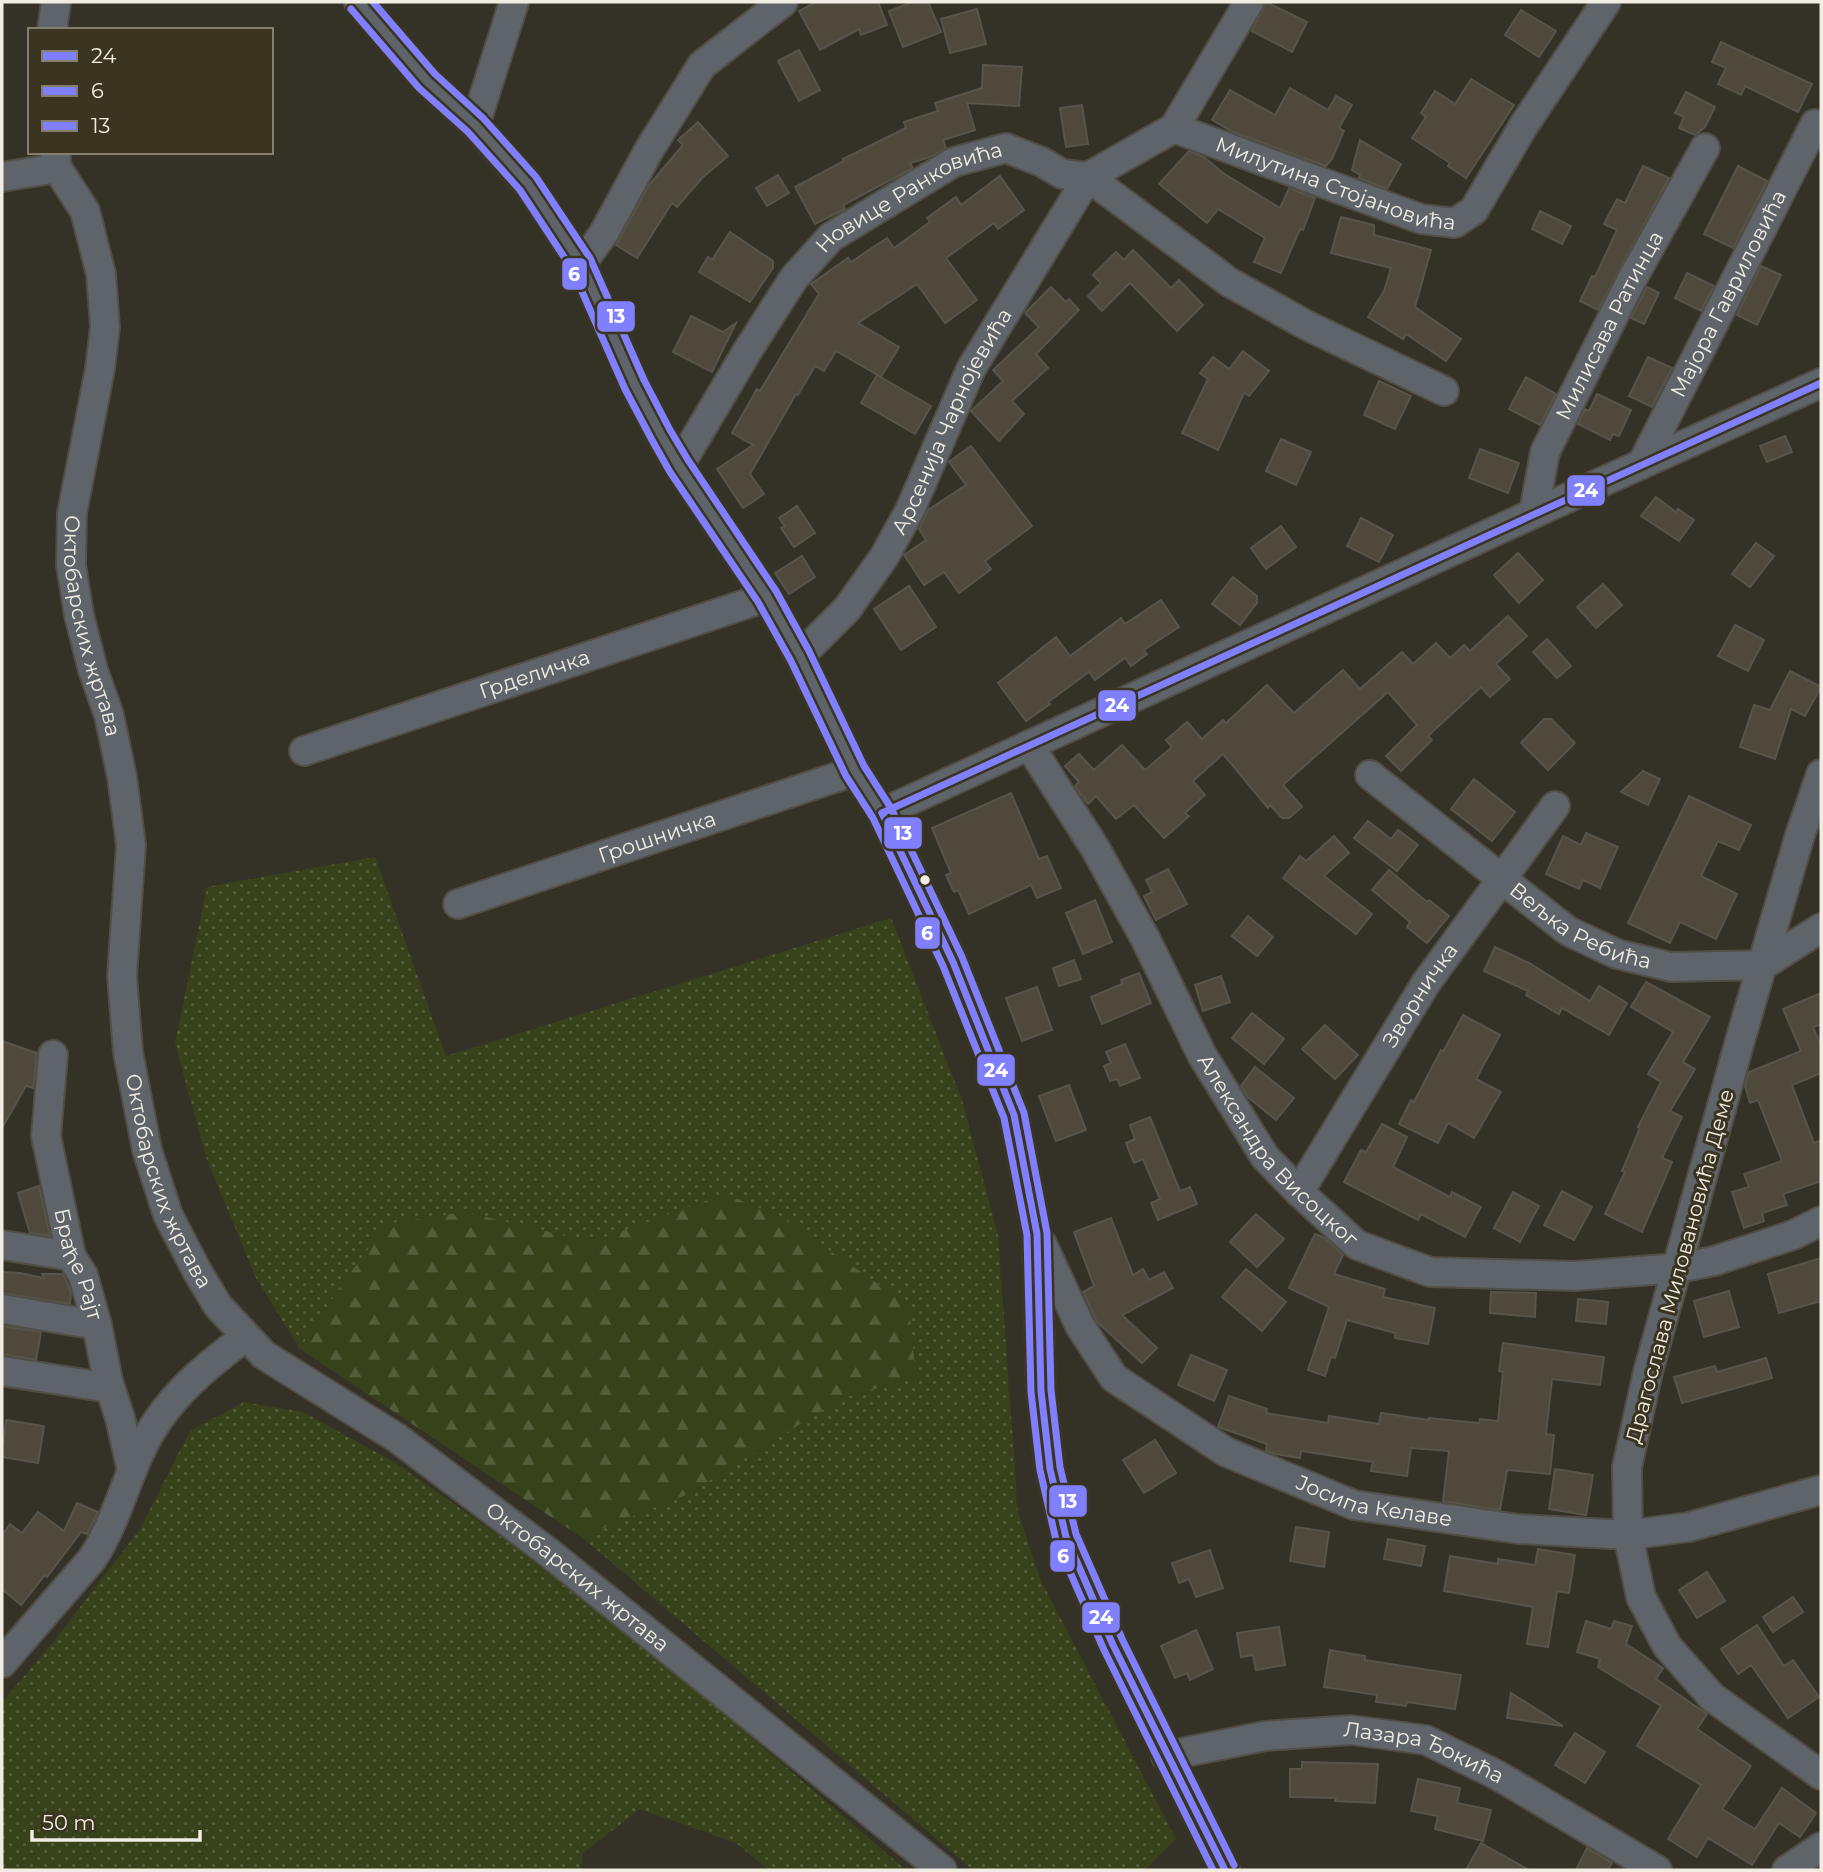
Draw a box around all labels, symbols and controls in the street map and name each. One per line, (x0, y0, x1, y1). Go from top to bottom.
legend (28, 28, 273, 154)
text: 24 (91, 43, 116, 68)
text: 6 (91, 78, 104, 103)
text: 13 (91, 113, 110, 138)
street label: Милутина Стојановића (1212, 131, 1457, 235)
street label: Новице Ранковића (810, 137, 1005, 258)
street label: Мајора Гавриловића (1665, 186, 1791, 401)
street label: Милисава Ратинца (1550, 227, 1668, 424)
line badge: 6 (561, 257, 588, 291)
text: 6 (568, 263, 580, 286)
line badge: 13 (596, 300, 636, 333)
street label: Арсенија Чарнојевића (886, 304, 1017, 539)
text: 13 (607, 305, 625, 328)
line badge: 24 (1566, 474, 1606, 507)
text: 24 (1574, 479, 1598, 502)
street label: Октобарских жртава (59, 515, 126, 739)
street label: Грделичка (476, 644, 593, 704)
line badge: 24 (1097, 689, 1137, 722)
text: 24 (1105, 694, 1129, 717)
street label: Грошничка (595, 806, 719, 868)
line badge: 13 (883, 816, 923, 850)
text: 13 (894, 822, 912, 845)
unlabelled marker (918, 873, 932, 887)
street label: Вељка Ребића (1505, 877, 1654, 974)
line badge: 6 (914, 916, 941, 950)
text: 6 (921, 922, 933, 945)
street label: Зворничка (1377, 938, 1463, 1052)
street label: Александра Висоцког (1192, 1049, 1363, 1252)
line badge: 24 (976, 1053, 1016, 1087)
text: 24 (984, 1059, 1008, 1082)
street label: Октобарских жртава (120, 1072, 217, 1293)
street label: Драгослава Миловановића Деме (1620, 1086, 1739, 1446)
street label: Браће Рајт (49, 1206, 108, 1323)
street label: Јосипа Келаве (1292, 1469, 1454, 1531)
line badge: 13 (1048, 1484, 1088, 1518)
text: 13 (1059, 1490, 1077, 1513)
street label: Октобарских жртава (481, 1497, 674, 1657)
line badge: 6 (1049, 1539, 1076, 1573)
text: 6 (1057, 1545, 1069, 1568)
line badge: 24 (1081, 1601, 1121, 1634)
text: 24 (1089, 1606, 1113, 1629)
street label: Лазара Ђокића (1342, 1716, 1508, 1788)
scale bar (32, 1798, 200, 1842)
text: 50 m (42, 1810, 96, 1835)

